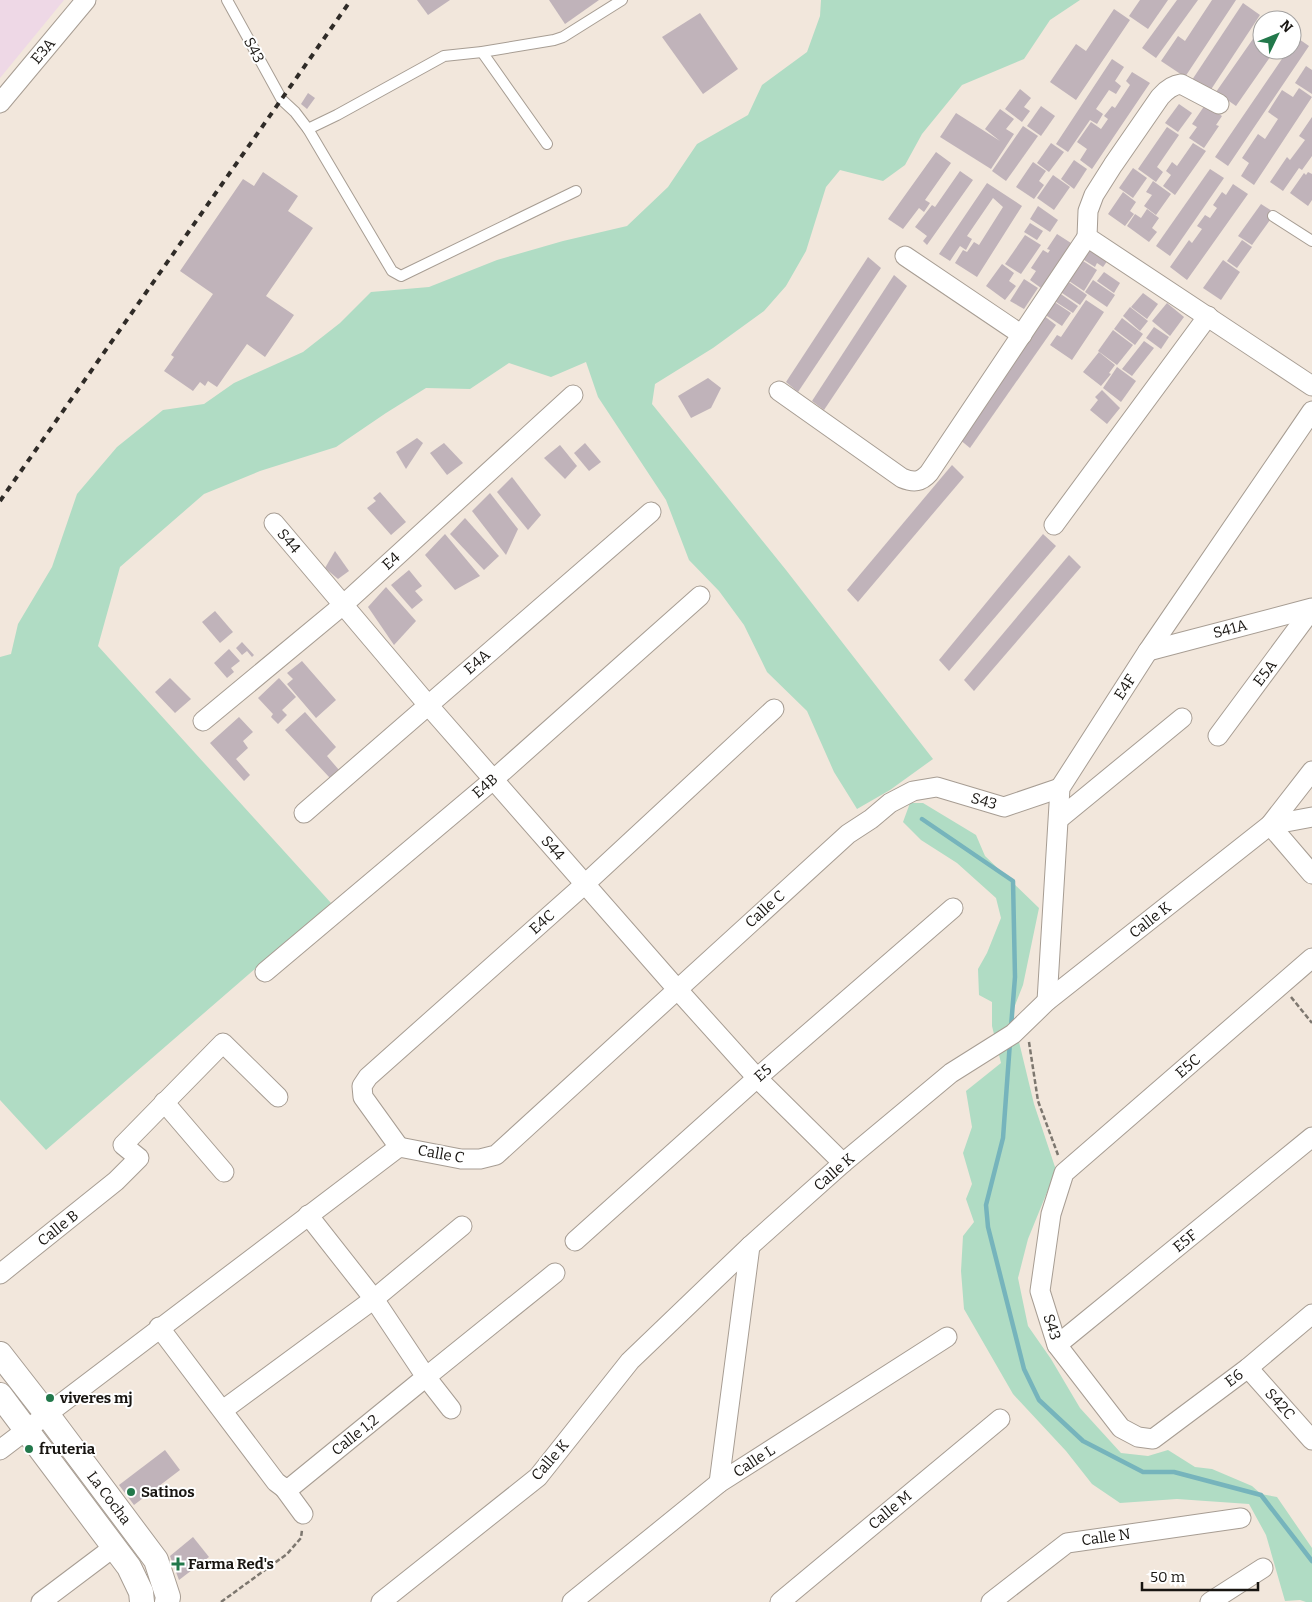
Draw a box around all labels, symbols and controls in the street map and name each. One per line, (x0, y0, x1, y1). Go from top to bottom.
north arrow (1252, 10, 1302, 60)
text: N (1276, 17, 1296, 36)
street label: E3A (27, 34, 59, 67)
street label: S43 (240, 34, 268, 66)
street label: S44 (274, 525, 305, 557)
street label: E4 (378, 548, 404, 574)
street label: S41A (1211, 616, 1249, 642)
street label: E4A (460, 646, 494, 678)
street label: E5A (1249, 656, 1281, 690)
street label: E4F (1110, 671, 1140, 703)
street label: E4B (469, 770, 501, 802)
street label: S43 (969, 789, 999, 813)
street label: S44 (537, 832, 569, 864)
street label: Calle C (741, 887, 789, 931)
street label: Calle K (1126, 898, 1175, 942)
street label: E4C (526, 906, 558, 938)
street label: E5C (1172, 1050, 1204, 1082)
street label: E5 (751, 1061, 775, 1085)
street label: Calle C (416, 1141, 466, 1167)
street label: Calle K (810, 1149, 858, 1195)
street label: Calle B (34, 1206, 82, 1250)
street label: E5F (1169, 1226, 1201, 1256)
street label: S43 (1039, 1312, 1065, 1342)
street label: E6 (1221, 1365, 1247, 1391)
street label: S42C (1261, 1385, 1299, 1423)
place label: viveres mj (59, 1389, 133, 1407)
marker: viveres mj (44, 1392, 56, 1404)
street label: Calle 1,2 (328, 1411, 382, 1459)
street label: Calle K (527, 1436, 573, 1484)
place label: fruteria (39, 1440, 96, 1458)
street label: Calle L (730, 1441, 778, 1481)
marker: fruteria (23, 1443, 35, 1455)
street label: La Cocha (83, 1468, 135, 1528)
place label: Satinos (141, 1483, 195, 1501)
marker: Satinos (125, 1486, 137, 1498)
street label: Calle M (865, 1487, 915, 1533)
street label: Calle N (1080, 1525, 1132, 1549)
place label: Farma Red's (188, 1555, 274, 1573)
marker: Farma Red's (172, 1558, 184, 1570)
scale bar (1142, 1560, 1258, 1592)
text: 50 m (1150, 1568, 1186, 1586)

